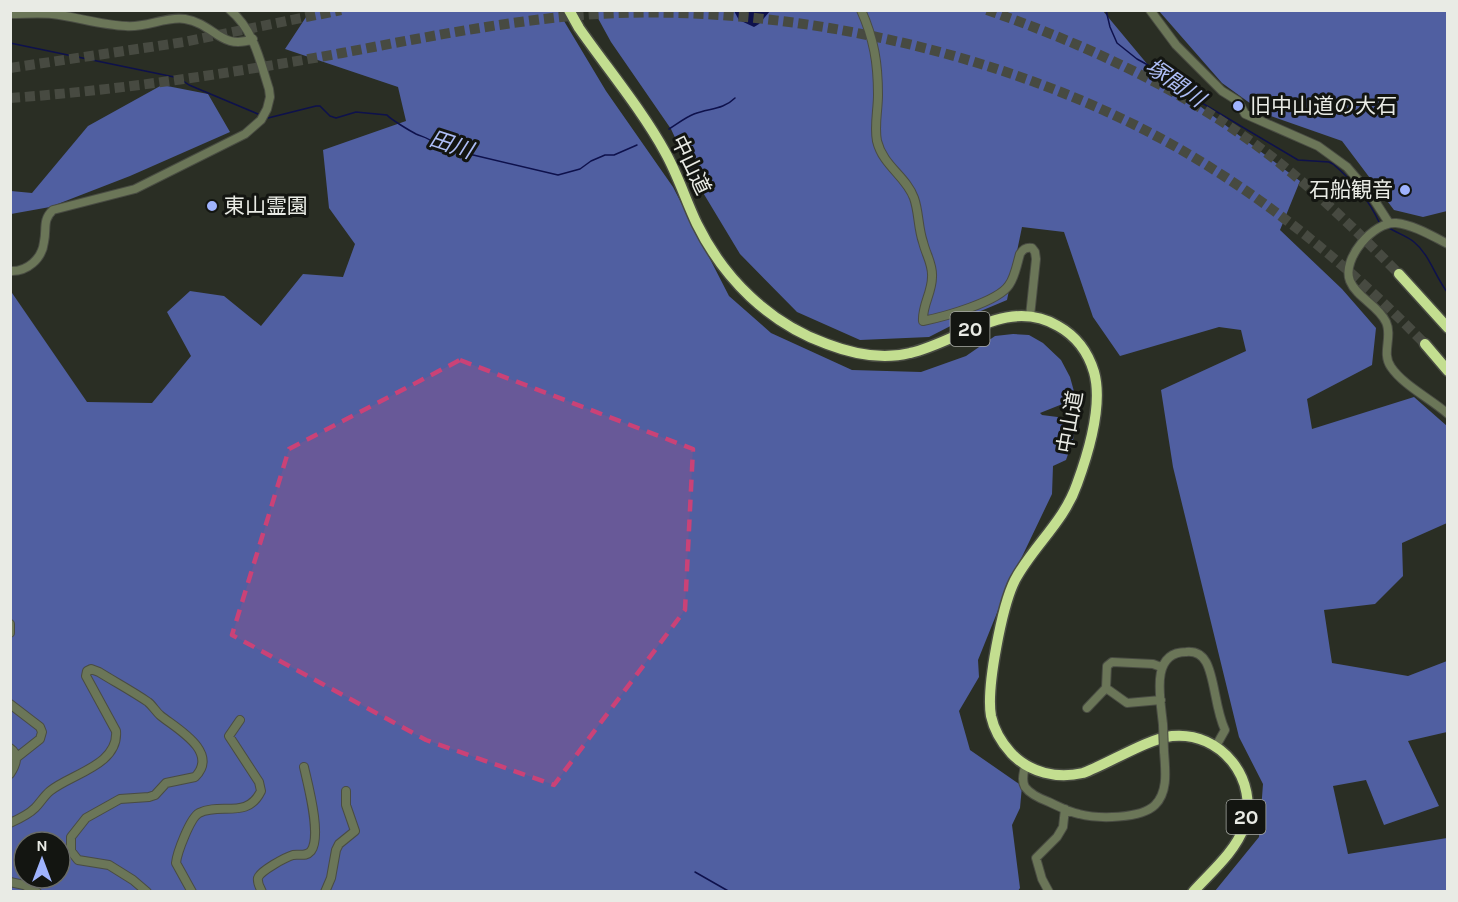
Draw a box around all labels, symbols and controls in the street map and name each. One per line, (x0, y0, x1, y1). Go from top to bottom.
water label: 塚間川 (1141, 53, 1211, 114)
place label: 旧中山道の大石 (1250, 94, 1397, 118)
marker: 旧中山道の大石 (1231, 99, 1245, 113)
water label: 田川 (426, 126, 478, 165)
street label: 中山道 (666, 131, 716, 199)
place label: 石船観音 (1309, 178, 1393, 202)
marker: 石船観音 (1398, 183, 1412, 197)
place label: 東山霊園 (224, 194, 308, 218)
marker: 東山霊園 (205, 199, 219, 213)
road number: 20 (950, 312, 990, 346)
street label: 中山道 (1053, 389, 1087, 455)
road number: 20 (1226, 800, 1266, 834)
north arrow (12, 830, 72, 890)
text: N (36, 836, 48, 855)

